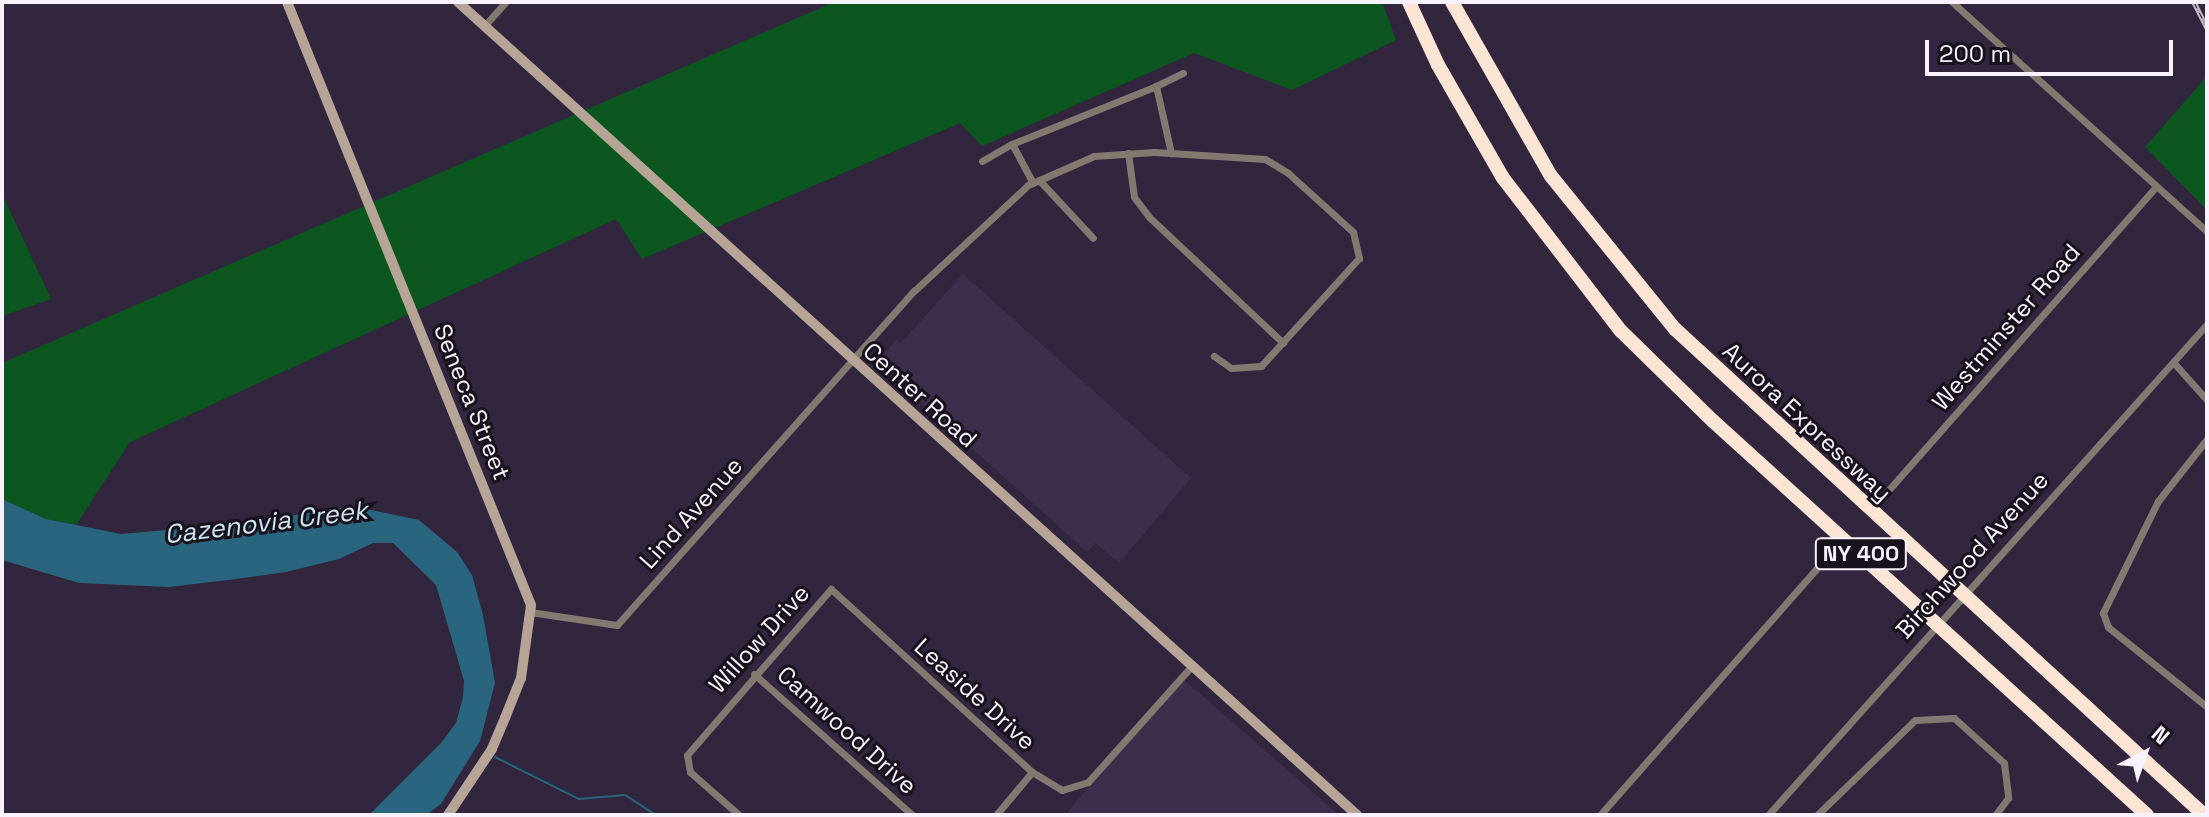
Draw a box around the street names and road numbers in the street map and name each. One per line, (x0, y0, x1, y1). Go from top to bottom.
street label: Westminster Road (1926, 238, 2086, 416)
street label: Seneca Street (428, 320, 516, 484)
street label: Center Road (857, 336, 983, 454)
street label: Aurora Expressway (1717, 336, 1897, 508)
street label: Lind Avenue (633, 451, 749, 575)
street label: Birchwood Avenue (1890, 466, 2054, 644)
road number: NY 400 (1813, 536, 1909, 572)
street label: Willow Drive (703, 579, 815, 699)
street label: Leaside Drive (909, 632, 1041, 756)
street label: Camwood Drive (771, 660, 923, 800)

